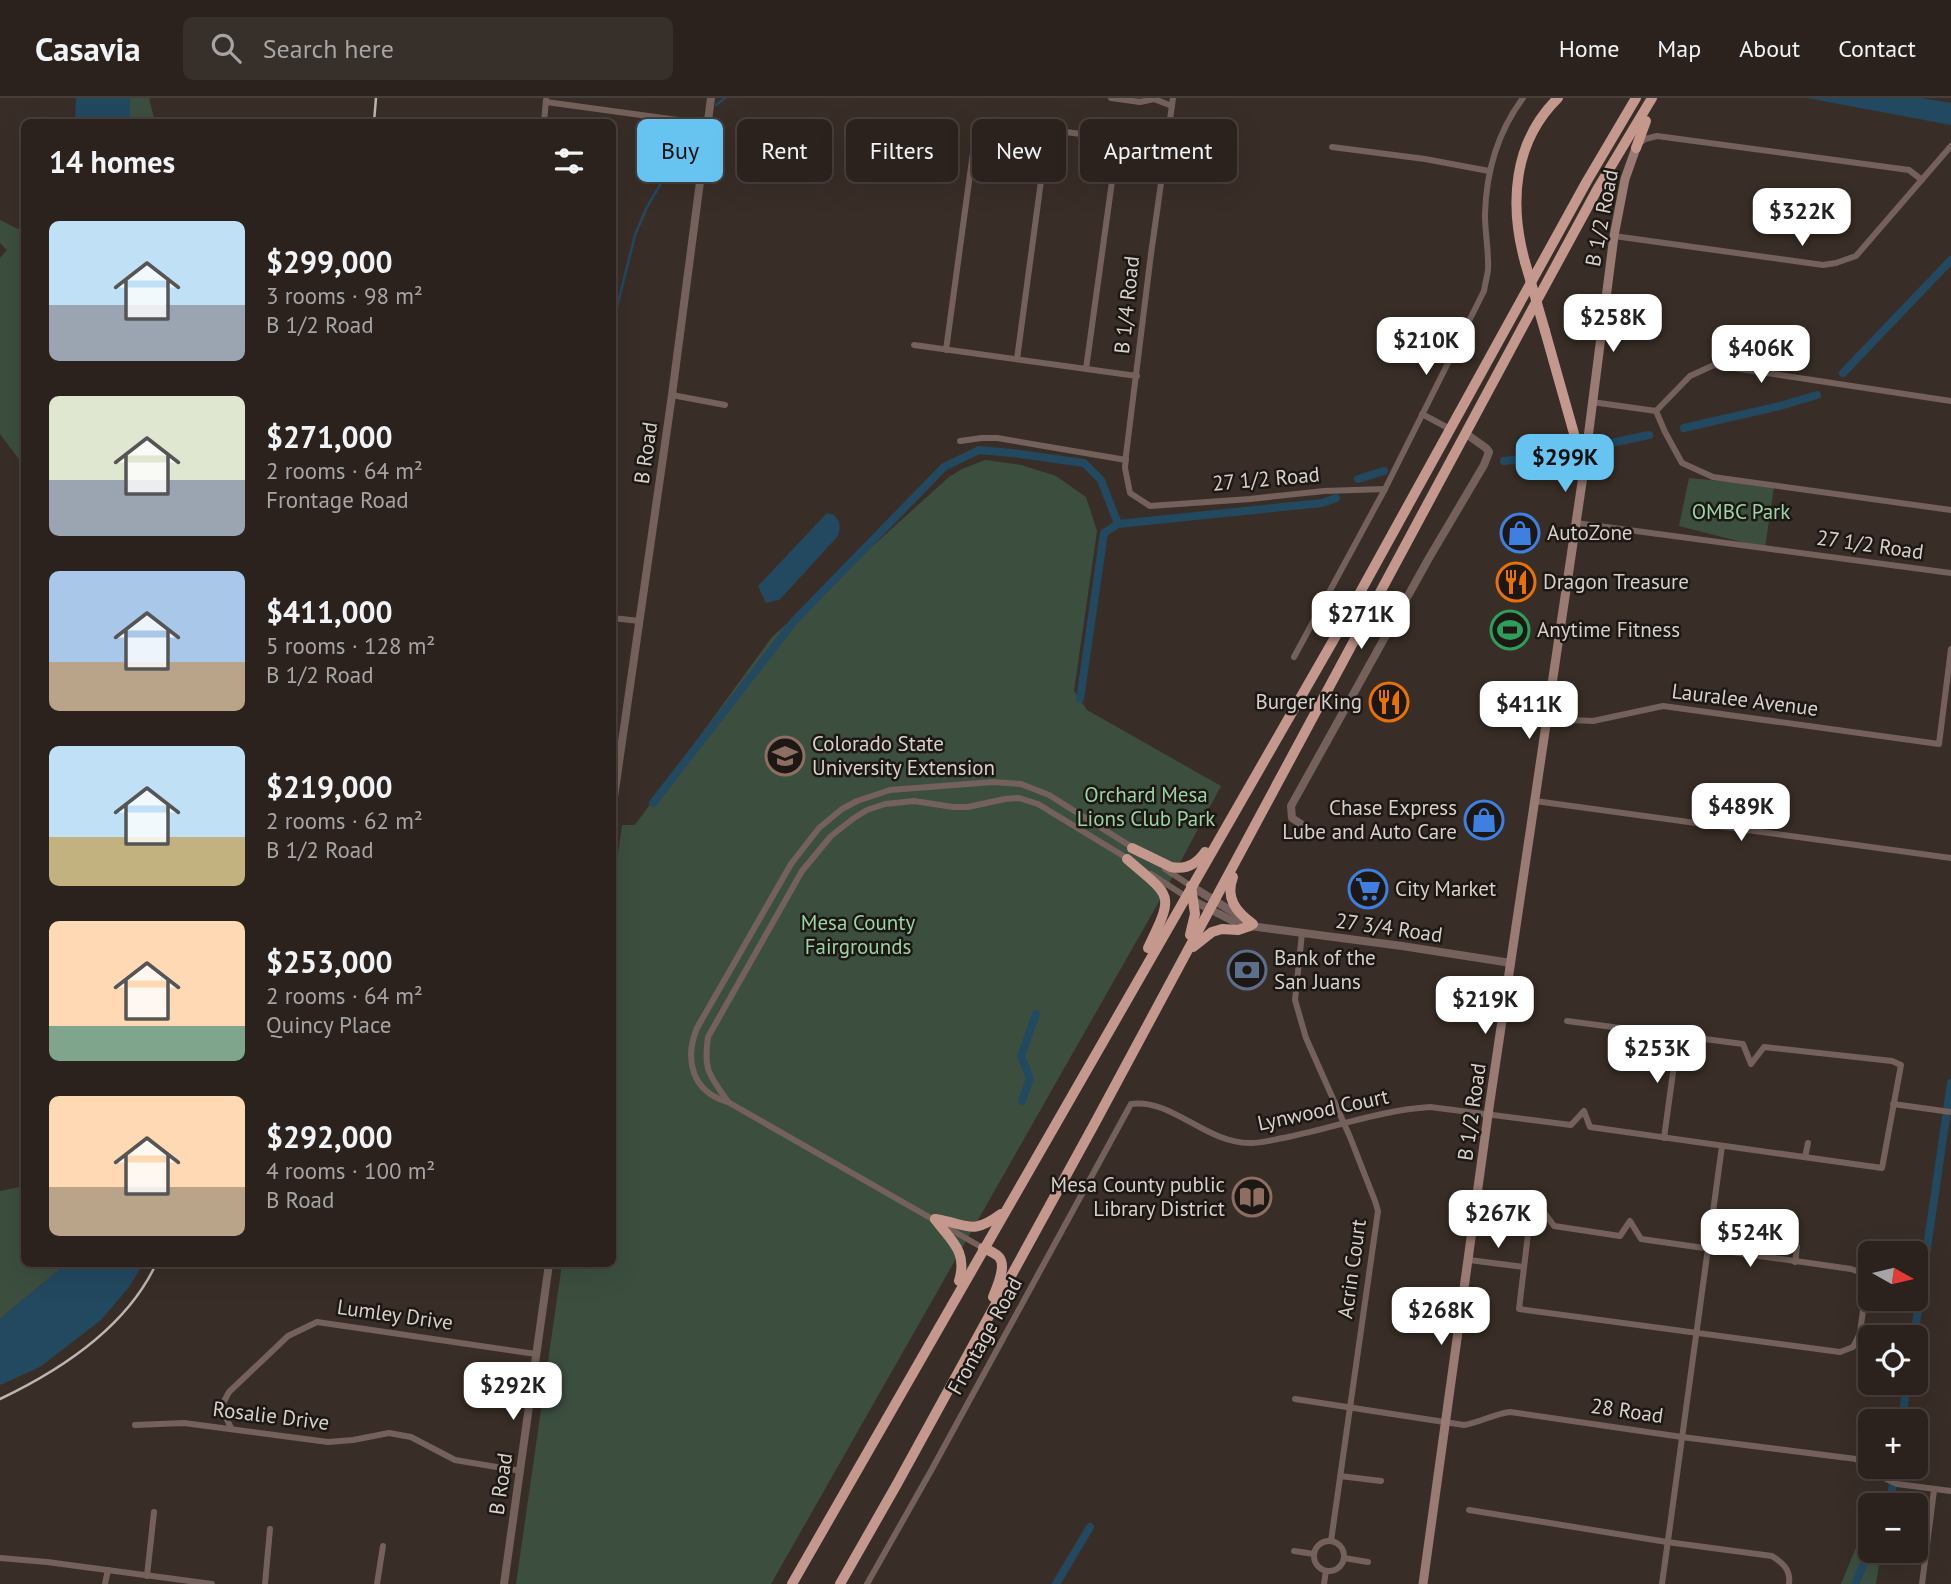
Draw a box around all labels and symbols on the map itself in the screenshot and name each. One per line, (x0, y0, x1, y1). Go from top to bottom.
street label: B 1/2 Road (1579, 167, 1624, 269)
pin: $322K (1753, 188, 1851, 248)
street label: B 1/4 Road (1108, 255, 1145, 355)
pin: $258K (1564, 294, 1662, 354)
pin: $210K (1377, 317, 1475, 377)
pin: $406K (1712, 326, 1810, 385)
street label: B Road (628, 420, 663, 486)
pin: $299K (1516, 434, 1614, 494)
street label: 27 1/2 Road (1211, 460, 1321, 497)
park label: OMBC Park (1692, 498, 1790, 525)
shop icon: AutoZone (1499, 512, 1541, 554)
place label: AutoZone (1547, 519, 1633, 546)
street label: 27 1/2 Road (1815, 524, 1925, 565)
restaurant icon: Dragon Treasure (1495, 561, 1537, 603)
place label: Dragon Treasure (1543, 568, 1689, 595)
pin: $271K (1312, 592, 1410, 651)
sports icon: Anytime Fitness (1489, 609, 1531, 651)
place label: Anytime Fitness (1537, 616, 1680, 643)
street label: Lauralee Avenue (1670, 677, 1820, 722)
restaurant icon: Burger King (1368, 681, 1410, 723)
pin: $411K (1480, 682, 1578, 741)
place label: Burger King (1255, 688, 1362, 715)
place label: Colorado State University Extension (812, 730, 995, 781)
school or university icon: Colorado State University Extension (764, 735, 806, 777)
park label: Orchard Mesa Lions Club Park (1077, 781, 1215, 832)
pin: $489K (1692, 784, 1790, 843)
place label: Chase Express Lube and Auto Care (1282, 794, 1457, 845)
shop icon: Chase Express Lube and Auto Care (1463, 799, 1505, 841)
supermarket icon: City Market (1347, 868, 1389, 910)
place label: City Market (1395, 875, 1496, 902)
street label: 27 3/4 Road (1334, 907, 1444, 948)
park label: Mesa County Fairgrounds (801, 909, 915, 960)
place label: Bank of the San Juans (1274, 944, 1376, 995)
bank icon: Bank of the San Juans (1226, 949, 1268, 991)
pin: $219K (1436, 976, 1534, 1036)
pin: $253K (1608, 1026, 1706, 1085)
street label: B 1/2 Road (1451, 1061, 1492, 1162)
street label: Lynwood Court (1255, 1082, 1391, 1137)
place label: Mesa County public Library District (1051, 1171, 1225, 1222)
library icon: Mesa County public Library District (1231, 1176, 1273, 1218)
pin: $267K (1449, 1190, 1547, 1250)
pin: $524K (1701, 1210, 1799, 1269)
street label: Acrin Court (1331, 1217, 1372, 1320)
north arrow (1858, 1241, 1928, 1311)
street label: Frontage Road (941, 1272, 1028, 1399)
pin: $268K (1392, 1288, 1490, 1347)
street label: Lumley Drive (335, 1293, 455, 1336)
pin: $292K (464, 1362, 562, 1422)
street label: 28 Road (1589, 1392, 1665, 1429)
street label: Rosalie Drive (211, 1395, 331, 1436)
street label: B Road (483, 1451, 518, 1517)

